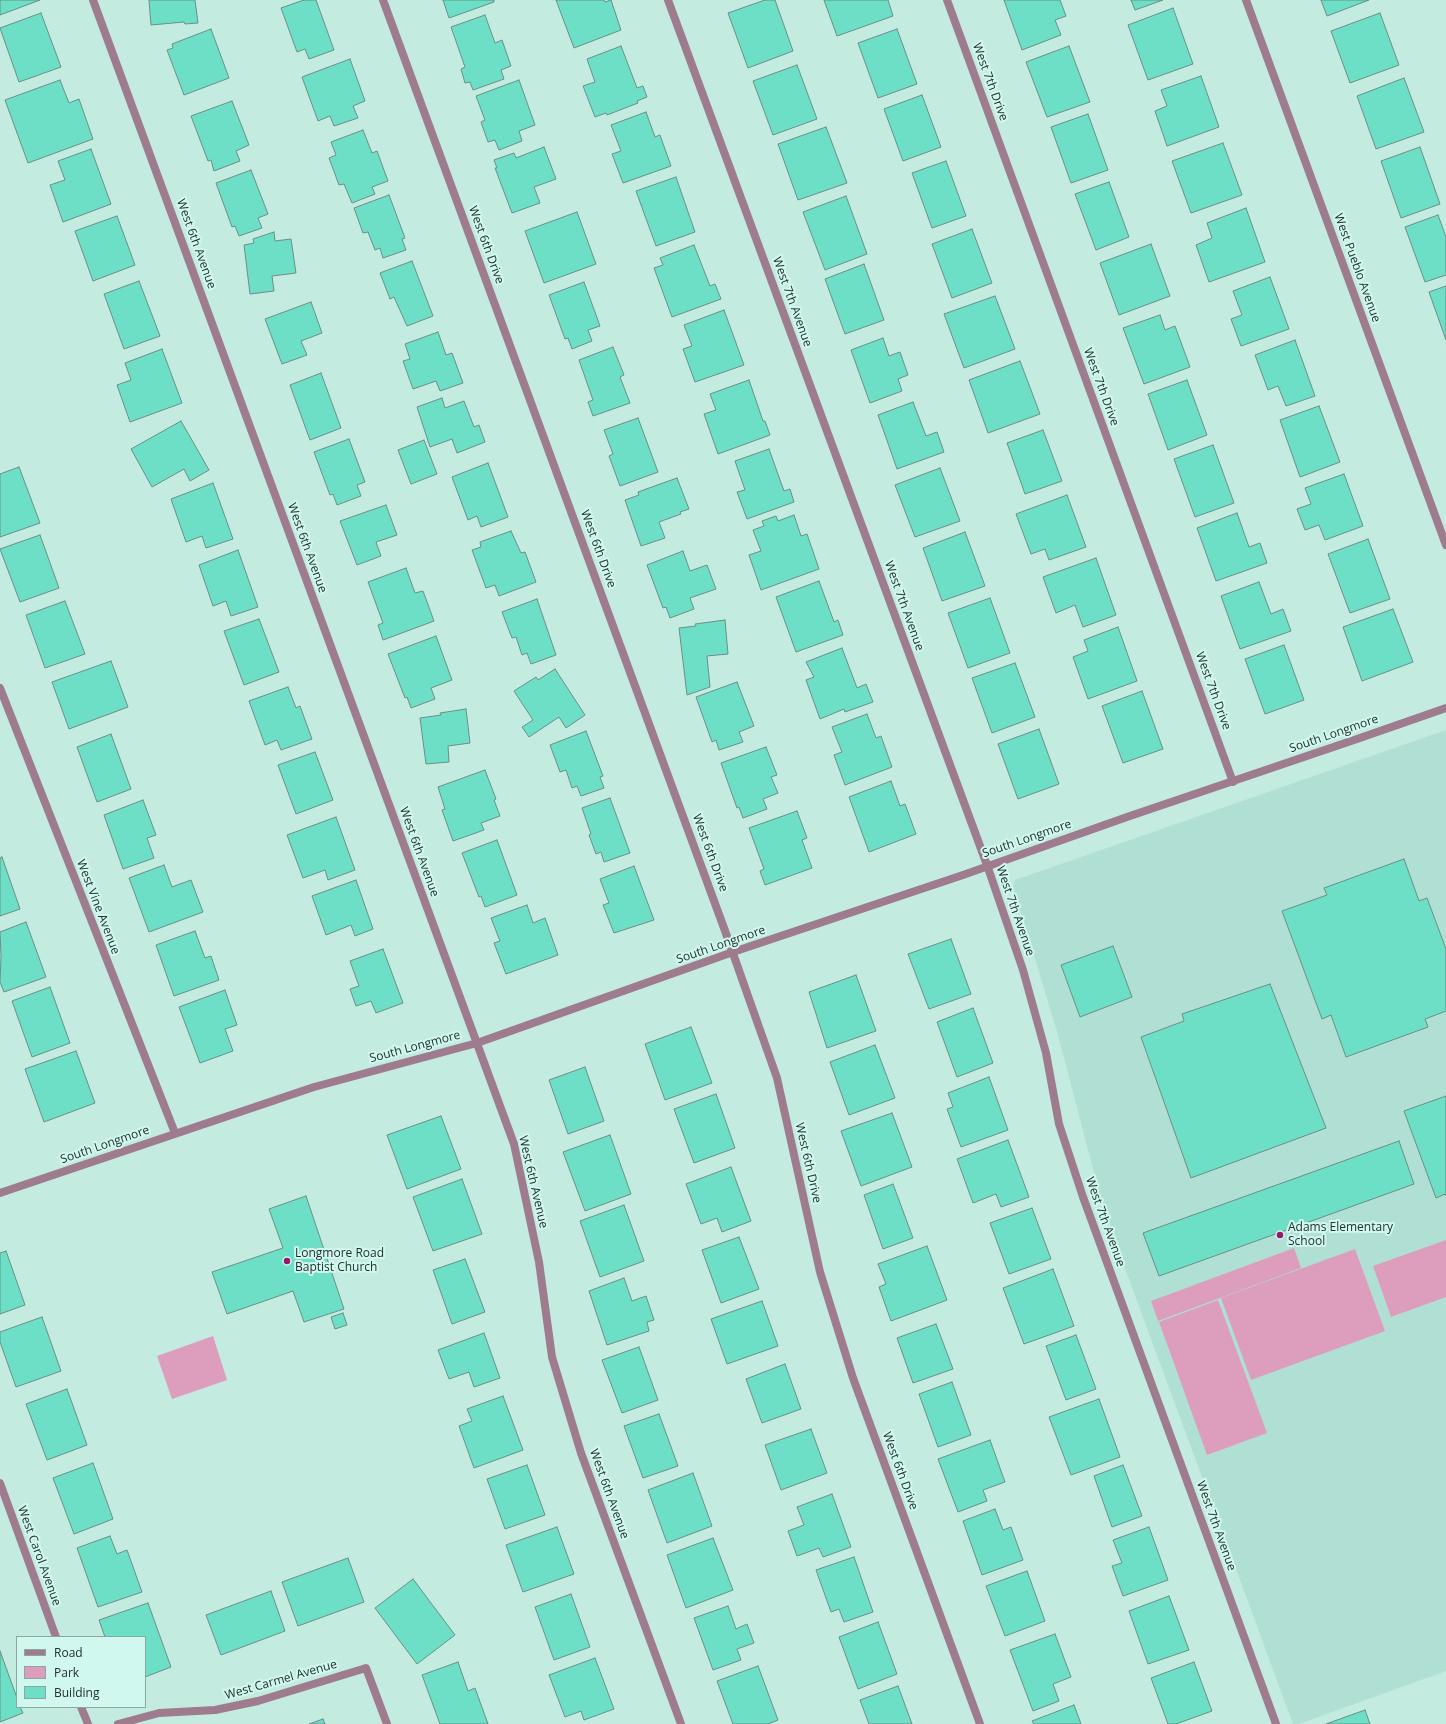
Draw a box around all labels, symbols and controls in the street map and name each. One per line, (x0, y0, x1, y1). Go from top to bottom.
street label: West 7th Drive (969, 41, 1011, 123)
street label: West 6th Avenue (173, 197, 219, 291)
street label: West 6th Drive (465, 204, 507, 286)
street label: West Pueblo Avenue (1331, 212, 1383, 324)
street label: West 7th Avenue (769, 255, 815, 349)
street label: West 7th Drive (1080, 346, 1122, 428)
street label: West 6th Avenue (284, 501, 330, 595)
street label: West 6th Drive (577, 508, 619, 590)
street label: West 7th Avenue (881, 559, 927, 653)
street label: West 7th Drive (1192, 650, 1234, 732)
street label: South Longmore (1288, 712, 1380, 756)
street label: West 6th Avenue (396, 805, 442, 899)
street label: West 6th Drive (689, 812, 731, 894)
street label: South Longmore (981, 817, 1073, 861)
street label: West Vine Avenue (73, 858, 123, 956)
street label: West 7th Avenue (993, 864, 1037, 958)
street label: South Longmore (675, 923, 767, 967)
street label: South Longmore (368, 1028, 462, 1066)
street label: West 6th Drive (792, 1121, 824, 1205)
street label: South Longmore (59, 1123, 151, 1167)
street label: West 6th Avenue (515, 1134, 551, 1230)
street label: West 7th Avenue (1082, 1175, 1128, 1269)
place label: Adams Elementary School (1288, 1221, 1393, 1249)
marker: Adams Elementary School (1275, 1230, 1285, 1240)
place label: Longmore Road Baptist Church (295, 1247, 384, 1275)
marker: Longmore Road Baptist Church (282, 1256, 292, 1266)
street label: West 6th Drive (879, 1430, 921, 1512)
street label: West 6th Avenue (586, 1447, 632, 1541)
street label: West 7th Avenue (1193, 1479, 1239, 1573)
street label: West Carol Avenue (14, 1504, 64, 1608)
legend (16, 1636, 146, 1708)
text: Road (54, 1644, 83, 1661)
street label: West Carmel Avenue (223, 1657, 339, 1703)
text: Park (54, 1664, 79, 1681)
text: Building (54, 1684, 99, 1701)

